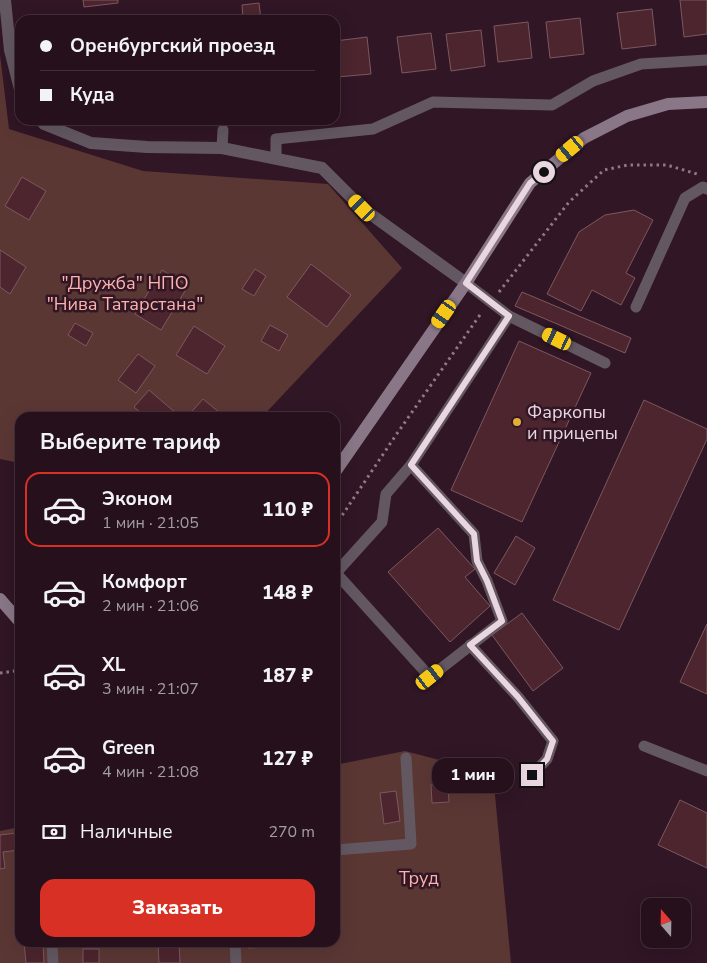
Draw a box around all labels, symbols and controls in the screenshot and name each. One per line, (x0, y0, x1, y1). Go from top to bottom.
text: Оренбургский проезд (70, 33, 275, 59)
text: Куда (70, 82, 115, 108)
car (553, 134, 586, 164)
route start (533, 161, 555, 183)
car (346, 192, 377, 224)
park label: "Дружба" НПО "Нива Татарстана" (47, 271, 203, 316)
car (429, 297, 458, 331)
car (540, 326, 573, 352)
place label: Фаркопы и прицепы (527, 400, 618, 445)
marker: Фаркопы и прицепы (511, 416, 523, 428)
text: Выберите тариф (40, 427, 221, 457)
text: Эконом (102, 486, 173, 512)
icon: car (42, 487, 87, 532)
text: 110 ₽ (262, 497, 313, 523)
text: 1 мин · 21:05 (102, 512, 199, 534)
text: Комфорт (102, 569, 187, 595)
icon: car (42, 570, 87, 615)
text: 148 ₽ (262, 580, 313, 606)
text: 2 мин · 21:06 (102, 595, 199, 617)
text: XL (102, 652, 125, 678)
icon: car (42, 653, 87, 698)
car (413, 662, 446, 692)
text: 187 ₽ (262, 663, 313, 689)
text: 3 мин · 21:07 (102, 678, 199, 700)
text: Green (102, 735, 155, 761)
icon: car (42, 736, 87, 781)
text: 127 ₽ (262, 746, 313, 772)
callout: 1 мин (432, 758, 514, 792)
text: 4 мин · 21:08 (102, 761, 199, 783)
text: 1 мин (450, 764, 496, 786)
route end (521, 764, 543, 786)
icon: cash (40, 818, 68, 846)
text: Наличные (80, 819, 173, 845)
text: 270 m (268, 821, 315, 843)
park label: Труд (399, 866, 439, 890)
button: Заказать (40, 879, 315, 937)
north arrow (641, 898, 691, 948)
map controls (641, 898, 691, 948)

